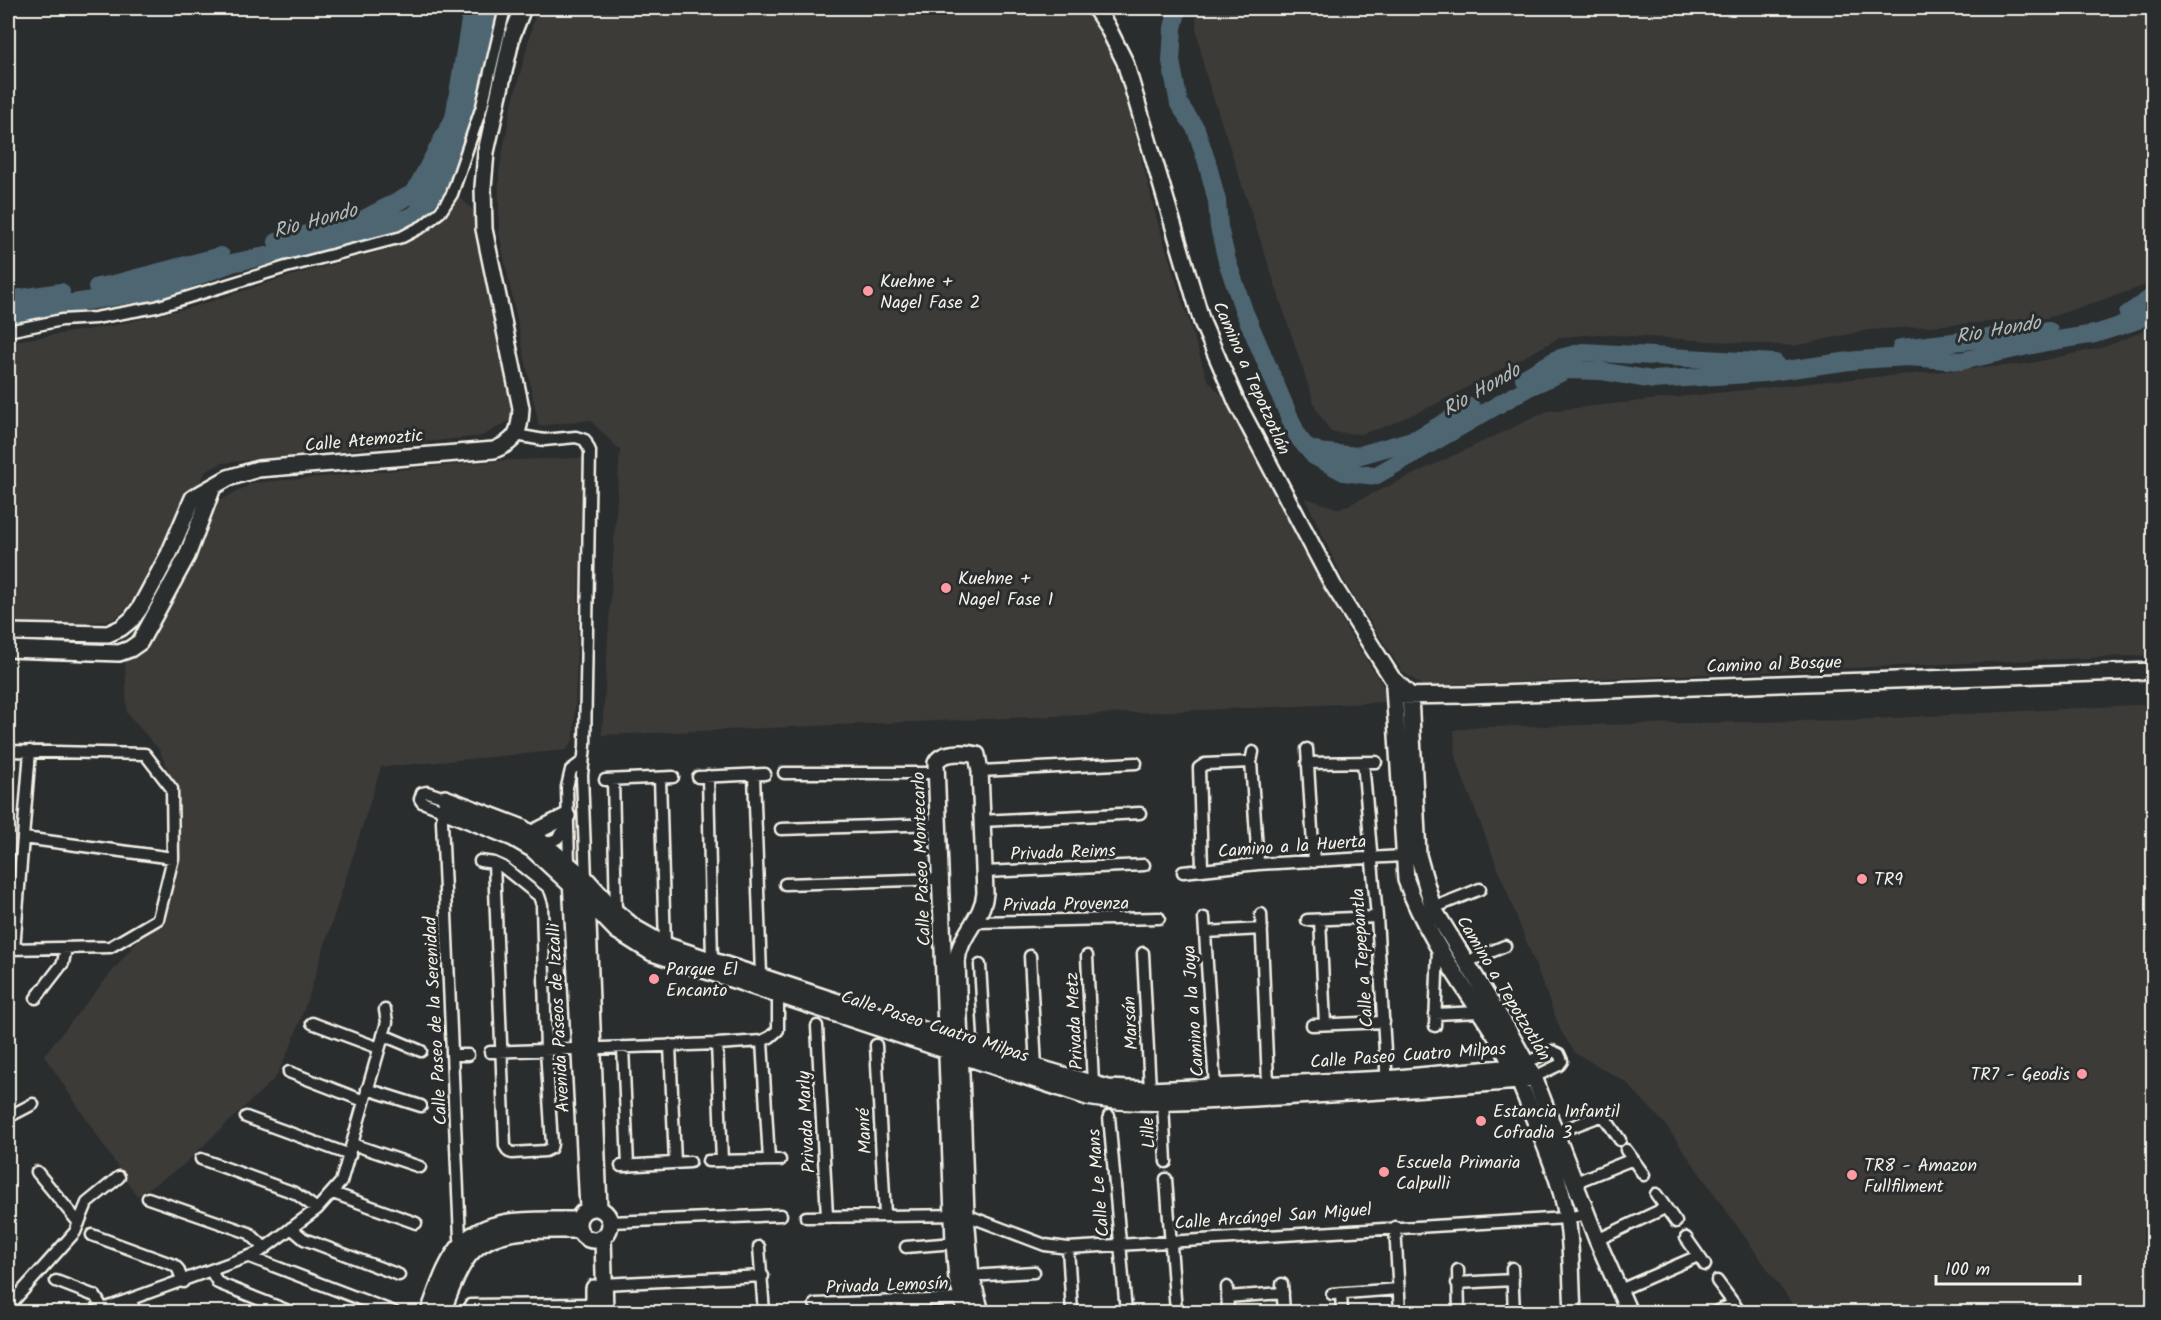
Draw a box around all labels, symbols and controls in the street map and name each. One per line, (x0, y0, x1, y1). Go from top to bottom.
water label: Rio Hondo (270, 195, 363, 248)
place label: Kuehne + Nagel Fase 2 (880, 268, 980, 318)
marker: Kuehne + Nagel Fase 2 (861, 284, 875, 298)
street label: Camino a Tepotzotlán (1204, 297, 1298, 460)
water label: Rio Hondo (1953, 307, 2045, 354)
water label: Rio Hondo (1437, 354, 1529, 426)
street label: Calle Atemoztic (304, 422, 425, 461)
place label: Kuehne + Nagel Fase 1 (958, 565, 1053, 615)
marker: Kuehne + Nagel Fase 1 (939, 581, 953, 595)
street label: Camino al Bosque (1706, 649, 1842, 682)
street label: Calle Paseo Montecarlo (905, 771, 940, 947)
street label: Camino a la Huerta (1217, 828, 1367, 867)
street label: Privada Reims (1010, 837, 1117, 870)
place label: TR9 (1874, 866, 1903, 895)
marker: TR9 (1855, 872, 1869, 886)
street label: Calle a Tepepantla (1344, 887, 1383, 1029)
street label: Privada Provenza (1003, 890, 1129, 921)
street label: Camino a Tepotzotlán (1448, 910, 1558, 1067)
street label: Calle Paseo de la Serenidad (416, 915, 456, 1126)
street label: Avenida Paseos de Izcalli (540, 922, 579, 1113)
street label: Camino a la Joya (1175, 944, 1214, 1078)
place label: Parque El Encanto (666, 956, 738, 1006)
street label: Privada Metz (1058, 971, 1093, 1071)
marker: Parque El Encanto (647, 972, 661, 986)
street label: Calle Paseo Cuatro Milpas (837, 983, 1033, 1072)
street label: Marsán (1116, 995, 1147, 1051)
street label: Calle Paseo Cuatro Milpas (1309, 1035, 1507, 1078)
place label: TR7 - Geodis (1971, 1061, 2070, 1090)
marker: TR7 - Geodis (2075, 1067, 2089, 1081)
street label: Privada Marly (790, 1070, 825, 1174)
place label: Estancia Infantil Cofradia 3 (1493, 1098, 1620, 1148)
street label: Manré (850, 1106, 881, 1155)
marker: Estancia Infantil Cofradia 3 (1474, 1114, 1488, 1128)
street label: Lille (1134, 1117, 1165, 1149)
street label: Calle Le Mans (1080, 1127, 1119, 1238)
place label: Escuela Primaria Calpulli (1396, 1149, 1521, 1199)
place label: TR8 - Amazon Fullfilment (1864, 1152, 1977, 1202)
marker: Escuela Primaria Calpulli (1377, 1165, 1391, 1179)
marker: TR8 - Amazon Fullfilment (1845, 1168, 1859, 1182)
street label: Calle Arcángel San Miguel (1173, 1196, 1373, 1239)
scale bar (1936, 1248, 2080, 1286)
text: 100 m (1945, 1256, 1990, 1285)
street label: Privada Lemosín (825, 1270, 949, 1303)

